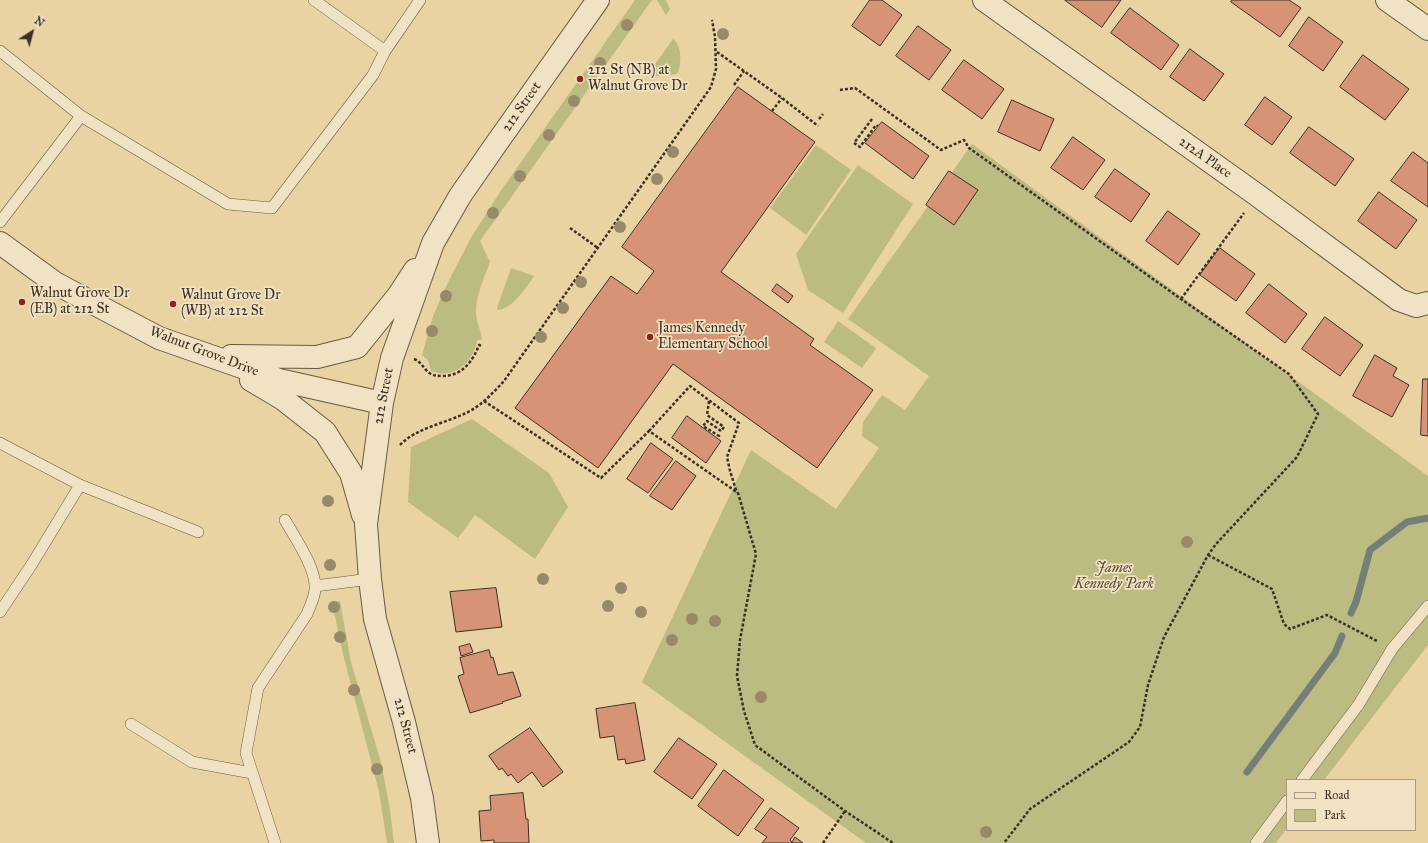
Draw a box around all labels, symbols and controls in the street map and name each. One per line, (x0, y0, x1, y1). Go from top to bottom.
north arrow (12, 12, 52, 52)
text: N (32, 14, 47, 30)
place label: 212 St (NB) at Walnut Grove Dr (588, 63, 687, 96)
marker: 212 St (NB) at Walnut Grove Dr (575, 74, 585, 84)
street label: 212 Street (499, 79, 545, 135)
street label: 212A Place (1175, 134, 1235, 182)
place label: Walnut Grove Dr (EB) at 212 St (30, 286, 129, 318)
place label: Walnut Grove Dr (WB) at 212 St (181, 288, 280, 320)
marker: Walnut Grove Dr (EB) at 212 St (17, 297, 27, 307)
marker: Walnut Grove Dr (WB) at 212 St (168, 299, 178, 309)
place label: James Kennedy Elementary School (658, 321, 768, 354)
street label: Walnut Grove Drive (147, 323, 261, 381)
marker: James Kennedy Elementary School (645, 332, 655, 342)
street label: 212 Street (370, 366, 398, 426)
park label: James Kennedy Park (1074, 561, 1154, 594)
street label: 212 Street (389, 696, 421, 756)
legend (1286, 779, 1416, 831)
text: Road (1324, 788, 1350, 802)
text: Park (1324, 808, 1346, 822)

